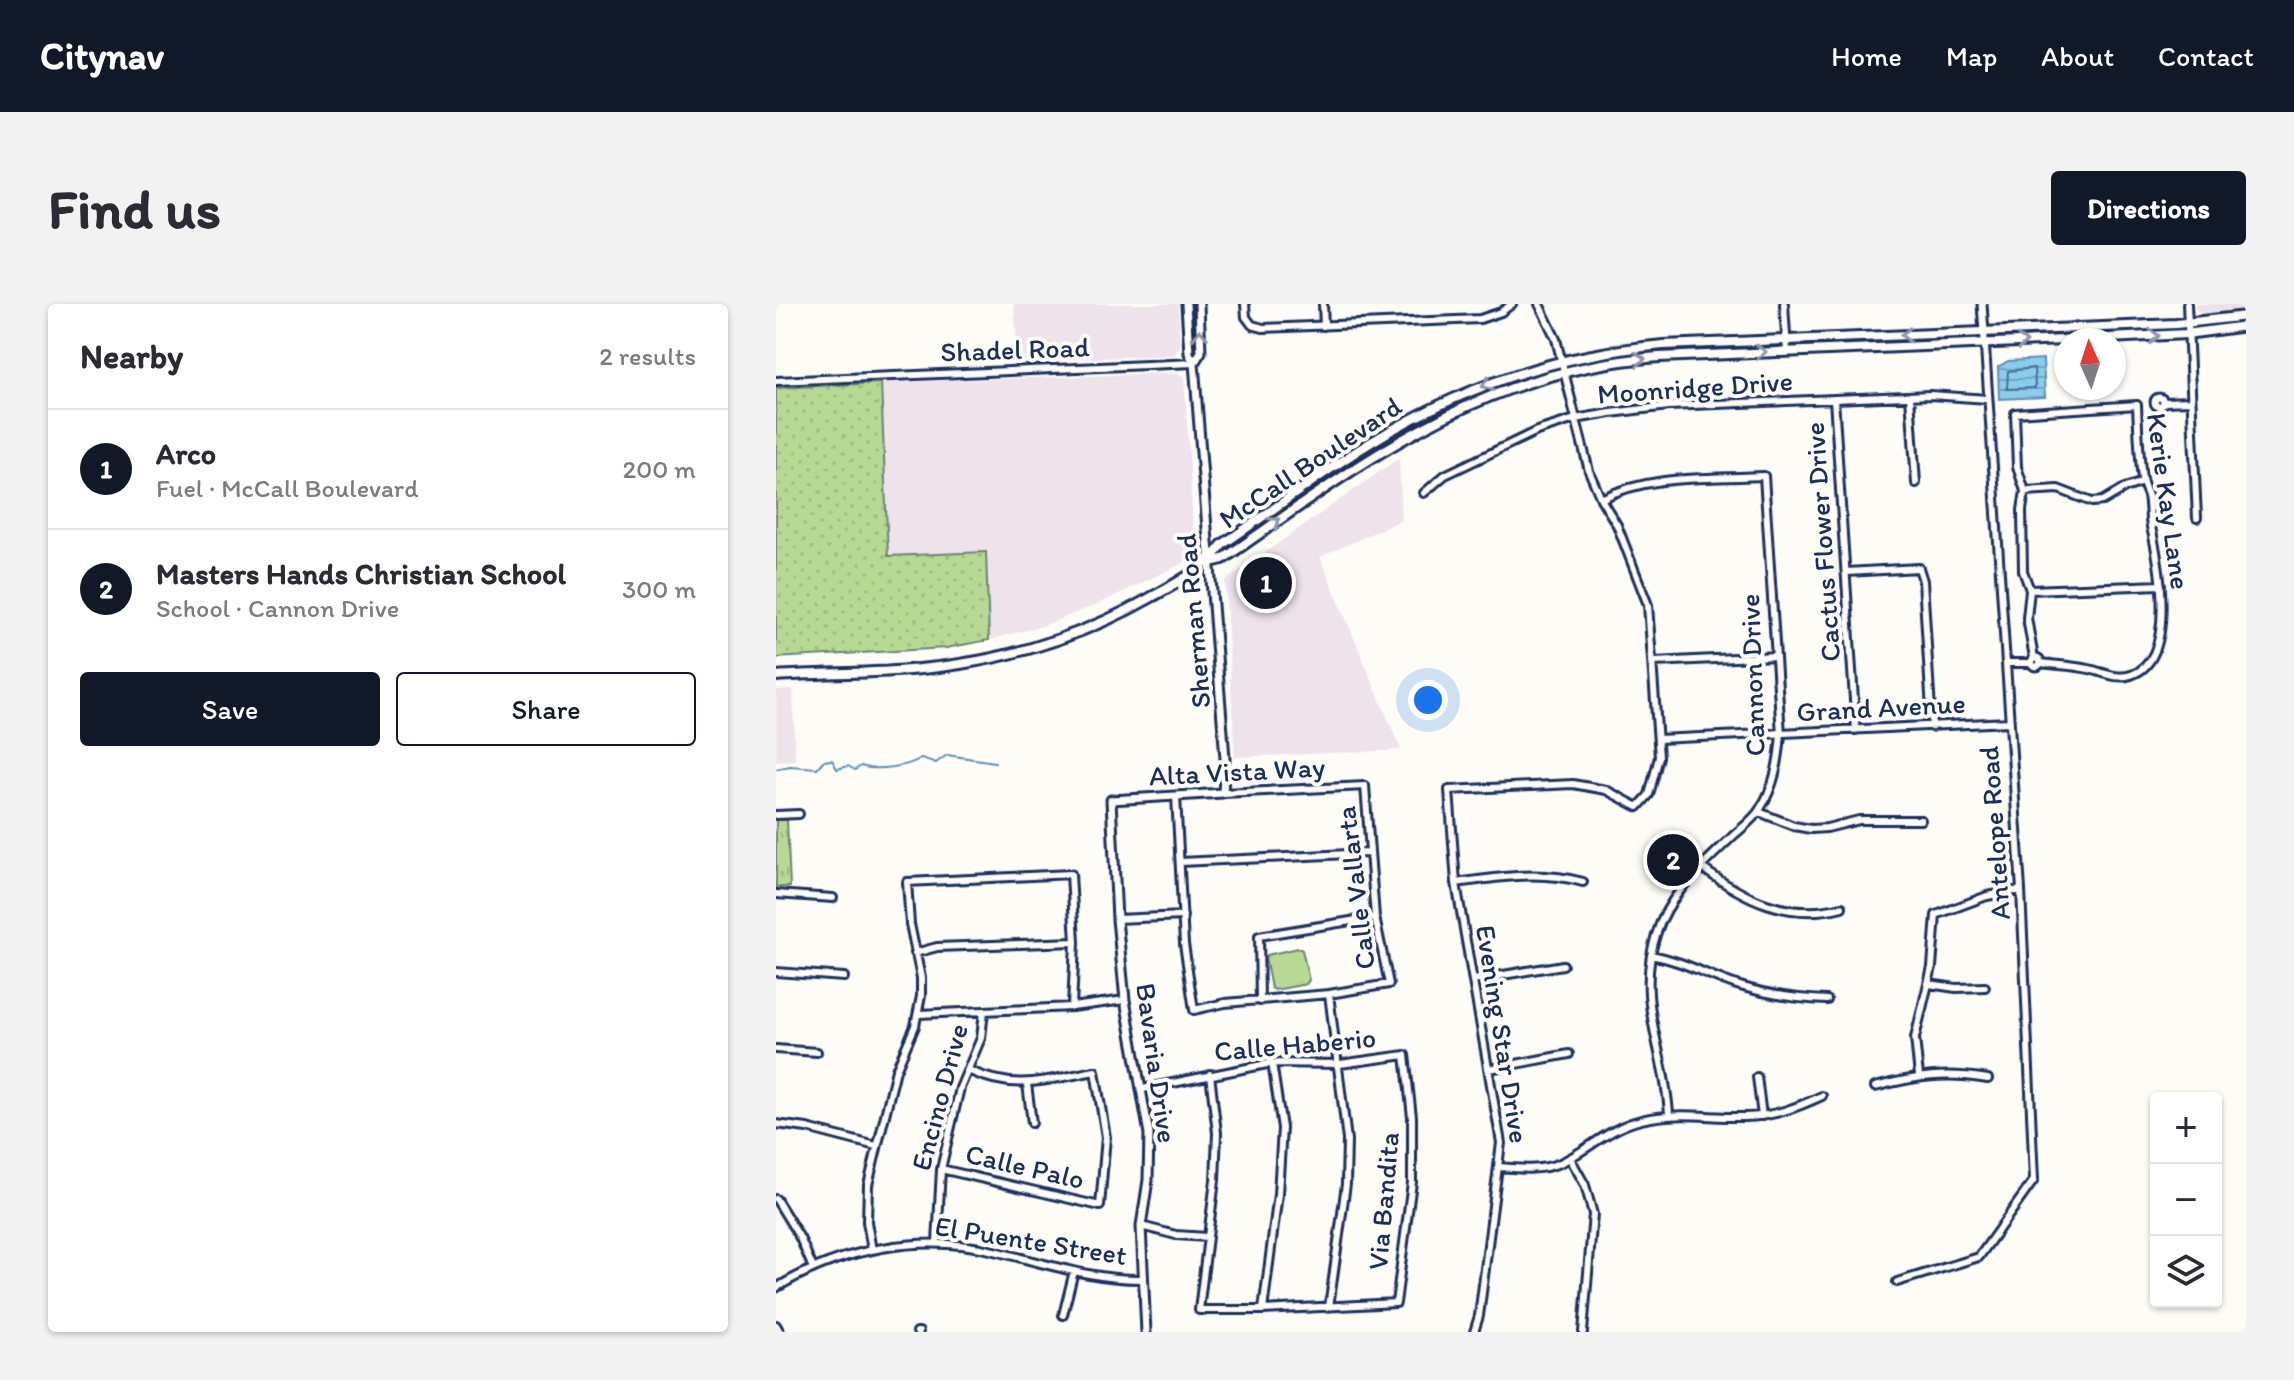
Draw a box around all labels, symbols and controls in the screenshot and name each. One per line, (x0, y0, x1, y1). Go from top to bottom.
text: Citynav (40, 33, 164, 79)
text: Home (1831, 39, 1902, 73)
text: Map (1946, 39, 1997, 73)
text: About (2041, 39, 2114, 73)
text: Contact (2158, 39, 2254, 73)
button: Directions (2051, 171, 2246, 245)
text: Find us (48, 175, 221, 242)
one-way arrow (1899, 326, 1912, 343)
one-way arrow (1192, 328, 1209, 340)
north arrow (2054, 328, 2126, 400)
one-way arrow (2148, 328, 2161, 345)
street label: Shadel Road (940, 329, 1091, 369)
one-way arrow (2016, 334, 2029, 351)
text: Nearby (80, 336, 183, 377)
text: 2 results (599, 340, 696, 372)
one-way arrow (1755, 344, 1768, 361)
one-way arrow (1634, 350, 1647, 367)
street label: Moonridge Drive (1596, 363, 1794, 411)
one-way arrow (1481, 375, 1495, 392)
street label: McCall Boulevard (1212, 388, 1408, 536)
street label: Kerie Kay Lane (2140, 411, 2198, 591)
street label: Cactus Flower Drive (1797, 421, 1847, 663)
text: Arco (156, 435, 216, 472)
text: 1 (100, 453, 112, 485)
text: 200 m (623, 453, 696, 485)
text: Fuel · McCall Boulevard (156, 472, 419, 504)
one-way arrow (1267, 517, 1281, 532)
street label: Sherman Road (1168, 532, 1218, 710)
pin: 1 (1240, 553, 1292, 613)
text: Masters Hands Christian School (156, 555, 566, 592)
text: 2 (99, 573, 113, 605)
text: 300 m (622, 573, 696, 605)
text: School · Cannon Drive (156, 592, 399, 624)
street label: Cannon Drive (1732, 593, 1772, 757)
button: Save (80, 672, 380, 746)
button: Share (396, 672, 696, 746)
your location (1408, 680, 1448, 720)
street label: Grand Avenue (1796, 686, 1966, 728)
street label: Antelope Road (1971, 745, 2017, 921)
street label: Alta Vista Way (1148, 749, 1326, 793)
street label: Calle Vallarta (1328, 804, 1382, 972)
pin: 2 (1647, 830, 1699, 890)
street label: Evening Star Drive (1469, 922, 1537, 1146)
street label: Bavaria Drive (1129, 981, 1185, 1145)
street label: Encino Drive (903, 1020, 975, 1174)
street label: Calle Haberio (1213, 1020, 1377, 1068)
map controls (2150, 1092, 2222, 1308)
button: + (2150, 1092, 2222, 1164)
street label: Via Bandita (1360, 1130, 1406, 1271)
street label: Calle Palo (962, 1136, 1088, 1196)
button: − (2150, 1164, 2222, 1236)
street label: El Puente Street (933, 1208, 1129, 1272)
button: layers (2150, 1236, 2222, 1308)

